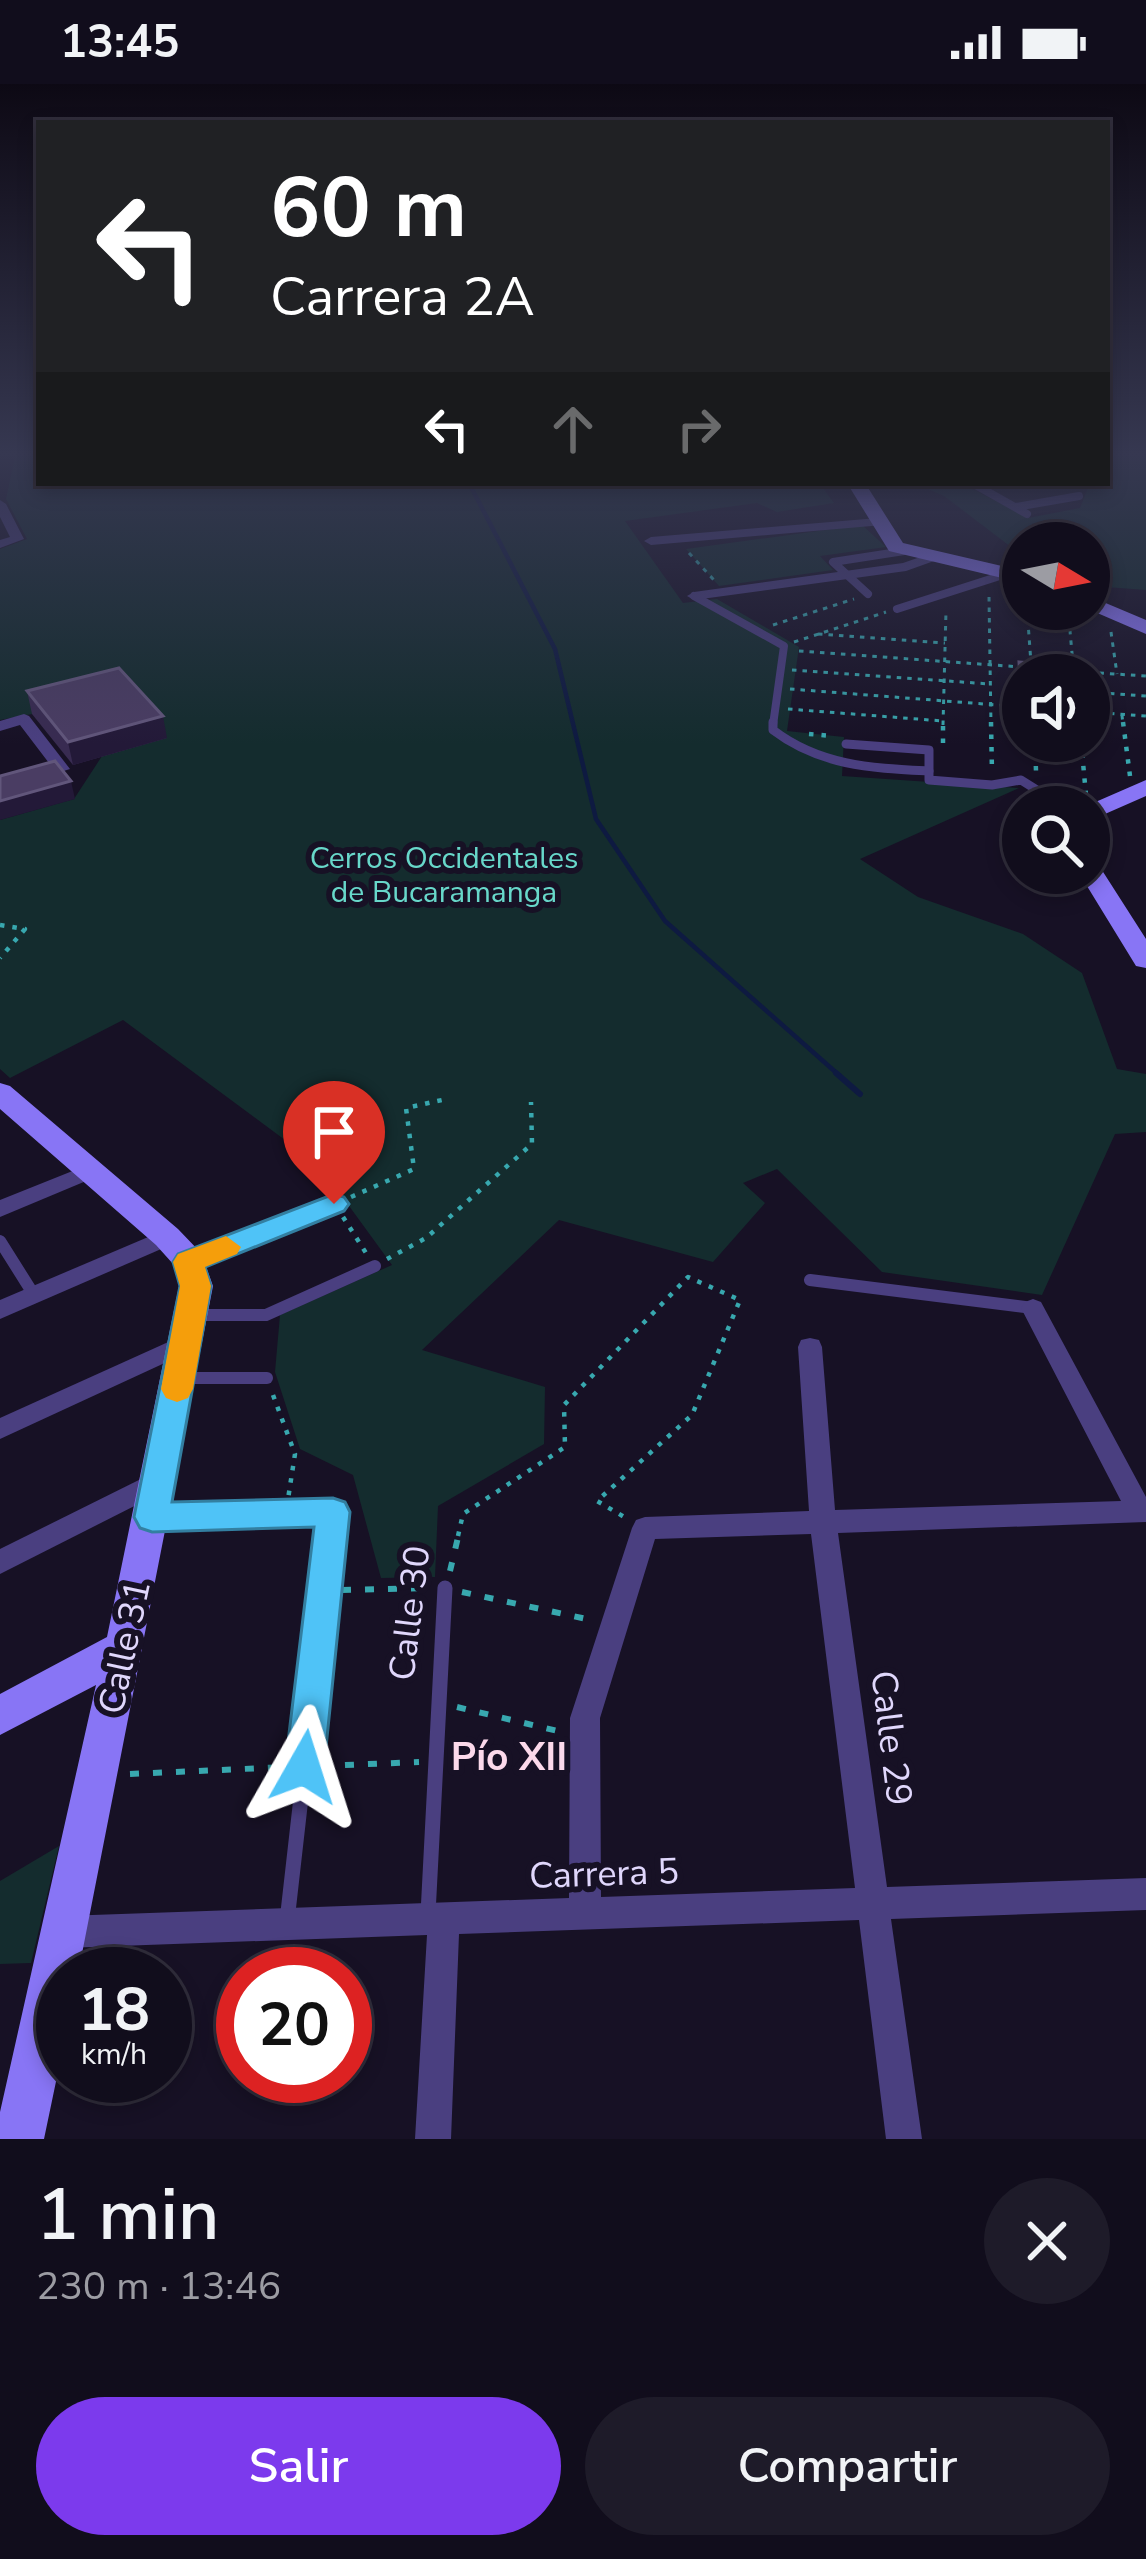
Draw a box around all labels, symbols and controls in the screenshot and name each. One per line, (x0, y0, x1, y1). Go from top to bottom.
text: 13:45 (60, 12, 179, 73)
text: 60 m (270, 151, 467, 266)
icon: left (72, 168, 228, 324)
text: Carrera 2A (270, 260, 534, 334)
icon: left (414, 396, 480, 462)
icon: ahead (540, 396, 606, 462)
icon: right (666, 396, 732, 462)
north arrow (1002, 522, 1110, 630)
map controls (1002, 522, 1110, 894)
button: sound (1002, 654, 1110, 762)
button: search (1002, 786, 1110, 894)
park label: Cerros Occidentales de Bucaramanga (310, 838, 578, 913)
pin (283, 1081, 385, 1204)
icon: arrive (301, 1099, 367, 1165)
street label: Calle 30 (377, 1543, 443, 1683)
street label: Calle 31 (87, 1576, 163, 1718)
street label: Calle 29 (858, 1668, 924, 1808)
position arrow (241, 1704, 367, 1830)
district label: Pío XII (451, 1731, 567, 1784)
street label: Carrera 5 (528, 1847, 680, 1901)
speed limit sign: 20 (216, 1947, 372, 2103)
text: 18 (78, 1969, 150, 2051)
text: km/h (81, 2034, 147, 2075)
text: 1 min (36, 2166, 219, 2264)
button: close (984, 2178, 1110, 2304)
text: 230 m · 13:46 (36, 2260, 281, 2313)
button: Salir (36, 2397, 561, 2535)
button: Compartir (585, 2397, 1110, 2535)

